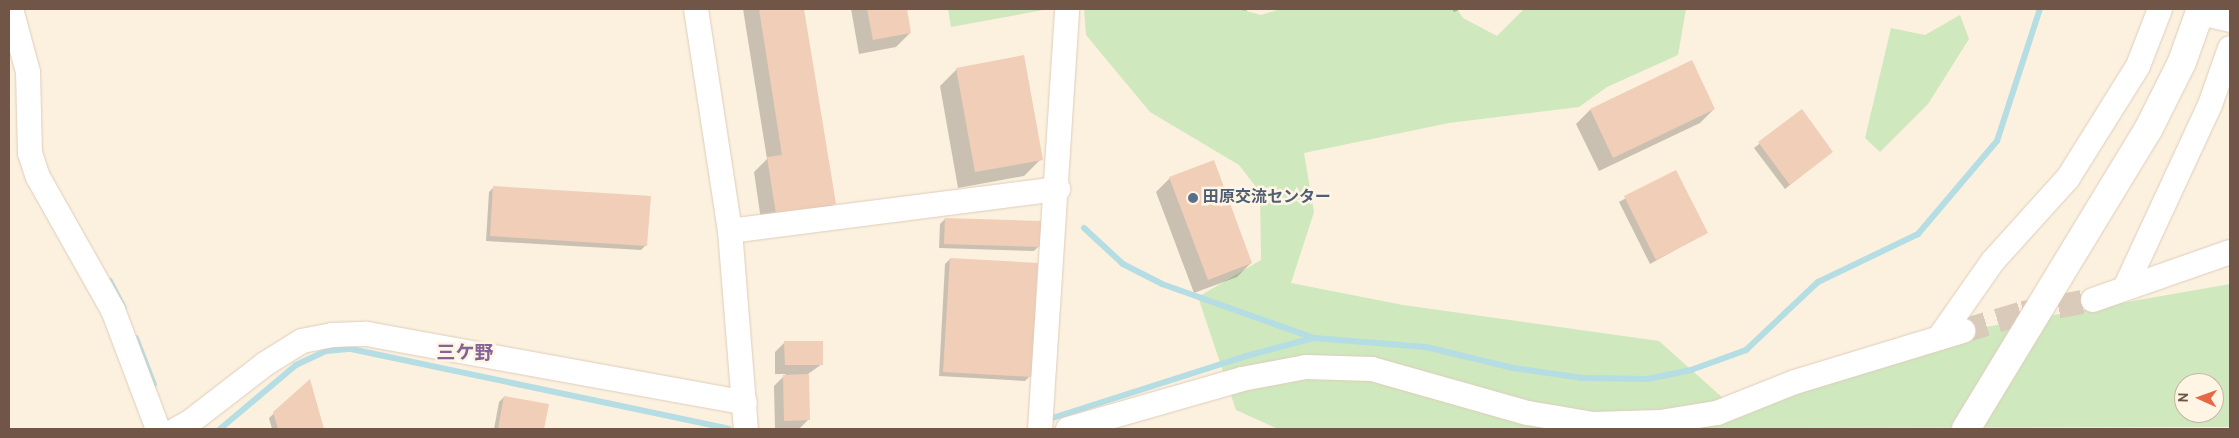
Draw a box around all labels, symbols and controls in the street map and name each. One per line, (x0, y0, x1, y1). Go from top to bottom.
place label: 田原交流センター (1203, 188, 1331, 208)
marker: 田原交流センター (1187, 192, 1199, 204)
district label: 三ケ野 (437, 344, 493, 366)
north arrow (2174, 373, 2224, 423)
text: N (2176, 392, 2193, 403)

